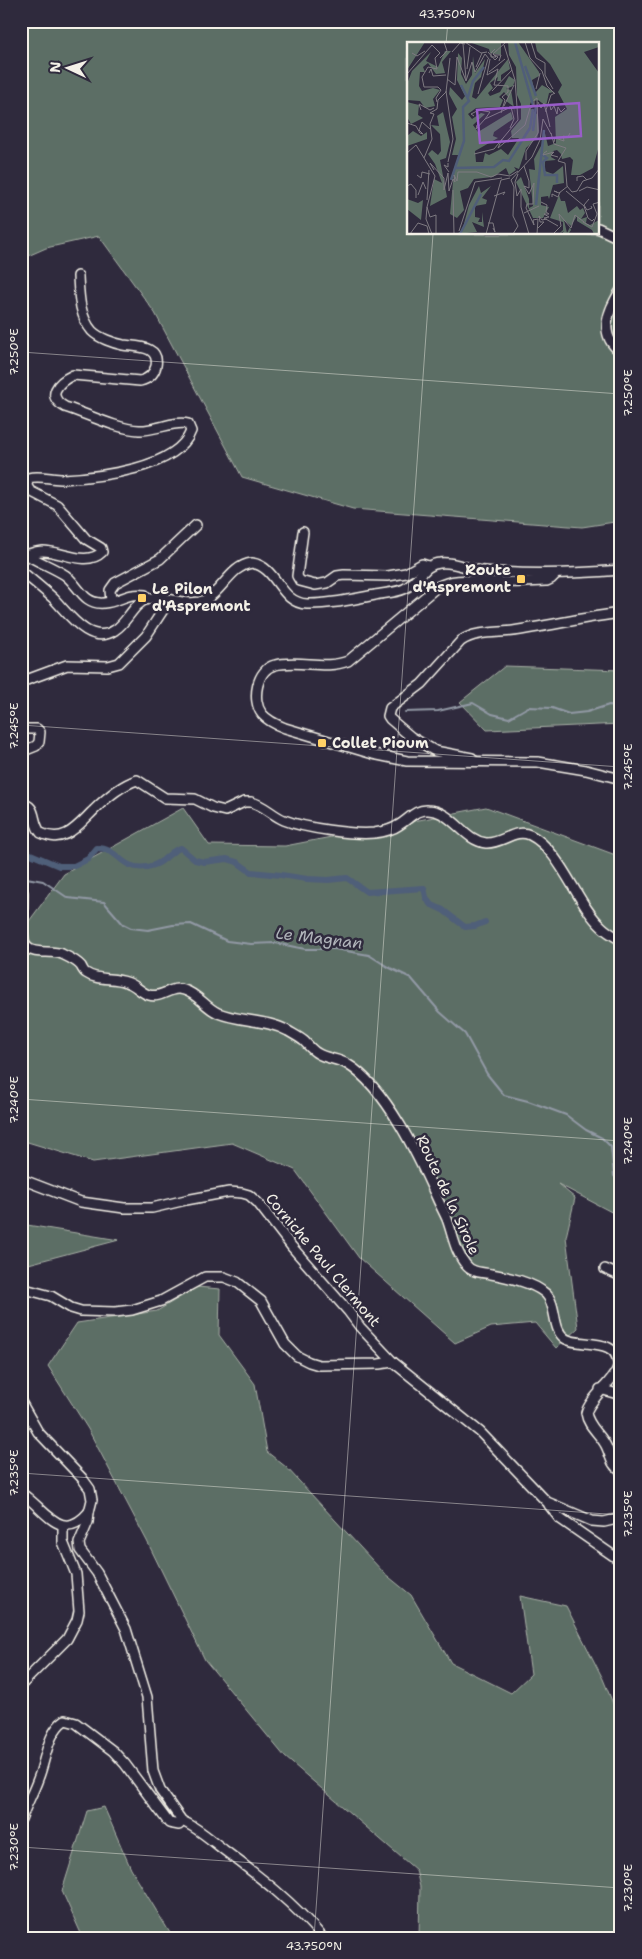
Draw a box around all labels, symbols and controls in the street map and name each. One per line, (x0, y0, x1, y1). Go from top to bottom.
text: 43.750°N (419, 6, 475, 22)
north arrow (42, 42, 92, 92)
inset map (407, 42, 600, 235)
text: N (46, 61, 64, 73)
text: 7.250°E (6, 328, 22, 376)
text: 7.250°E (620, 369, 636, 417)
place label: Route d'Aspremont (412, 560, 511, 597)
marker: Route d'Aspremont (515, 573, 527, 585)
place label: Le Pilon d'Aspremont (152, 579, 251, 616)
marker: Le Pilon d'Aspremont (136, 592, 148, 604)
text: 7.245°E (6, 703, 22, 749)
place label: Collet Pioum (332, 733, 429, 753)
marker: Collet Pioum (316, 737, 328, 749)
text: 7.245°E (620, 744, 636, 790)
water label: Le Magnan (274, 922, 364, 954)
text: 7.240°E (6, 1076, 22, 1124)
text: 7.240°E (620, 1117, 636, 1165)
street label: Route de la Sirole (412, 1132, 484, 1258)
street label: Corniche Paul Clermont (261, 1189, 385, 1331)
text: 7.235°E (6, 1449, 22, 1497)
text: 7.235°E (620, 1490, 636, 1538)
text: 7.230°E (6, 1823, 22, 1871)
text: 7.230°E (620, 1864, 636, 1912)
text: 43.750°N (286, 1938, 342, 1954)

